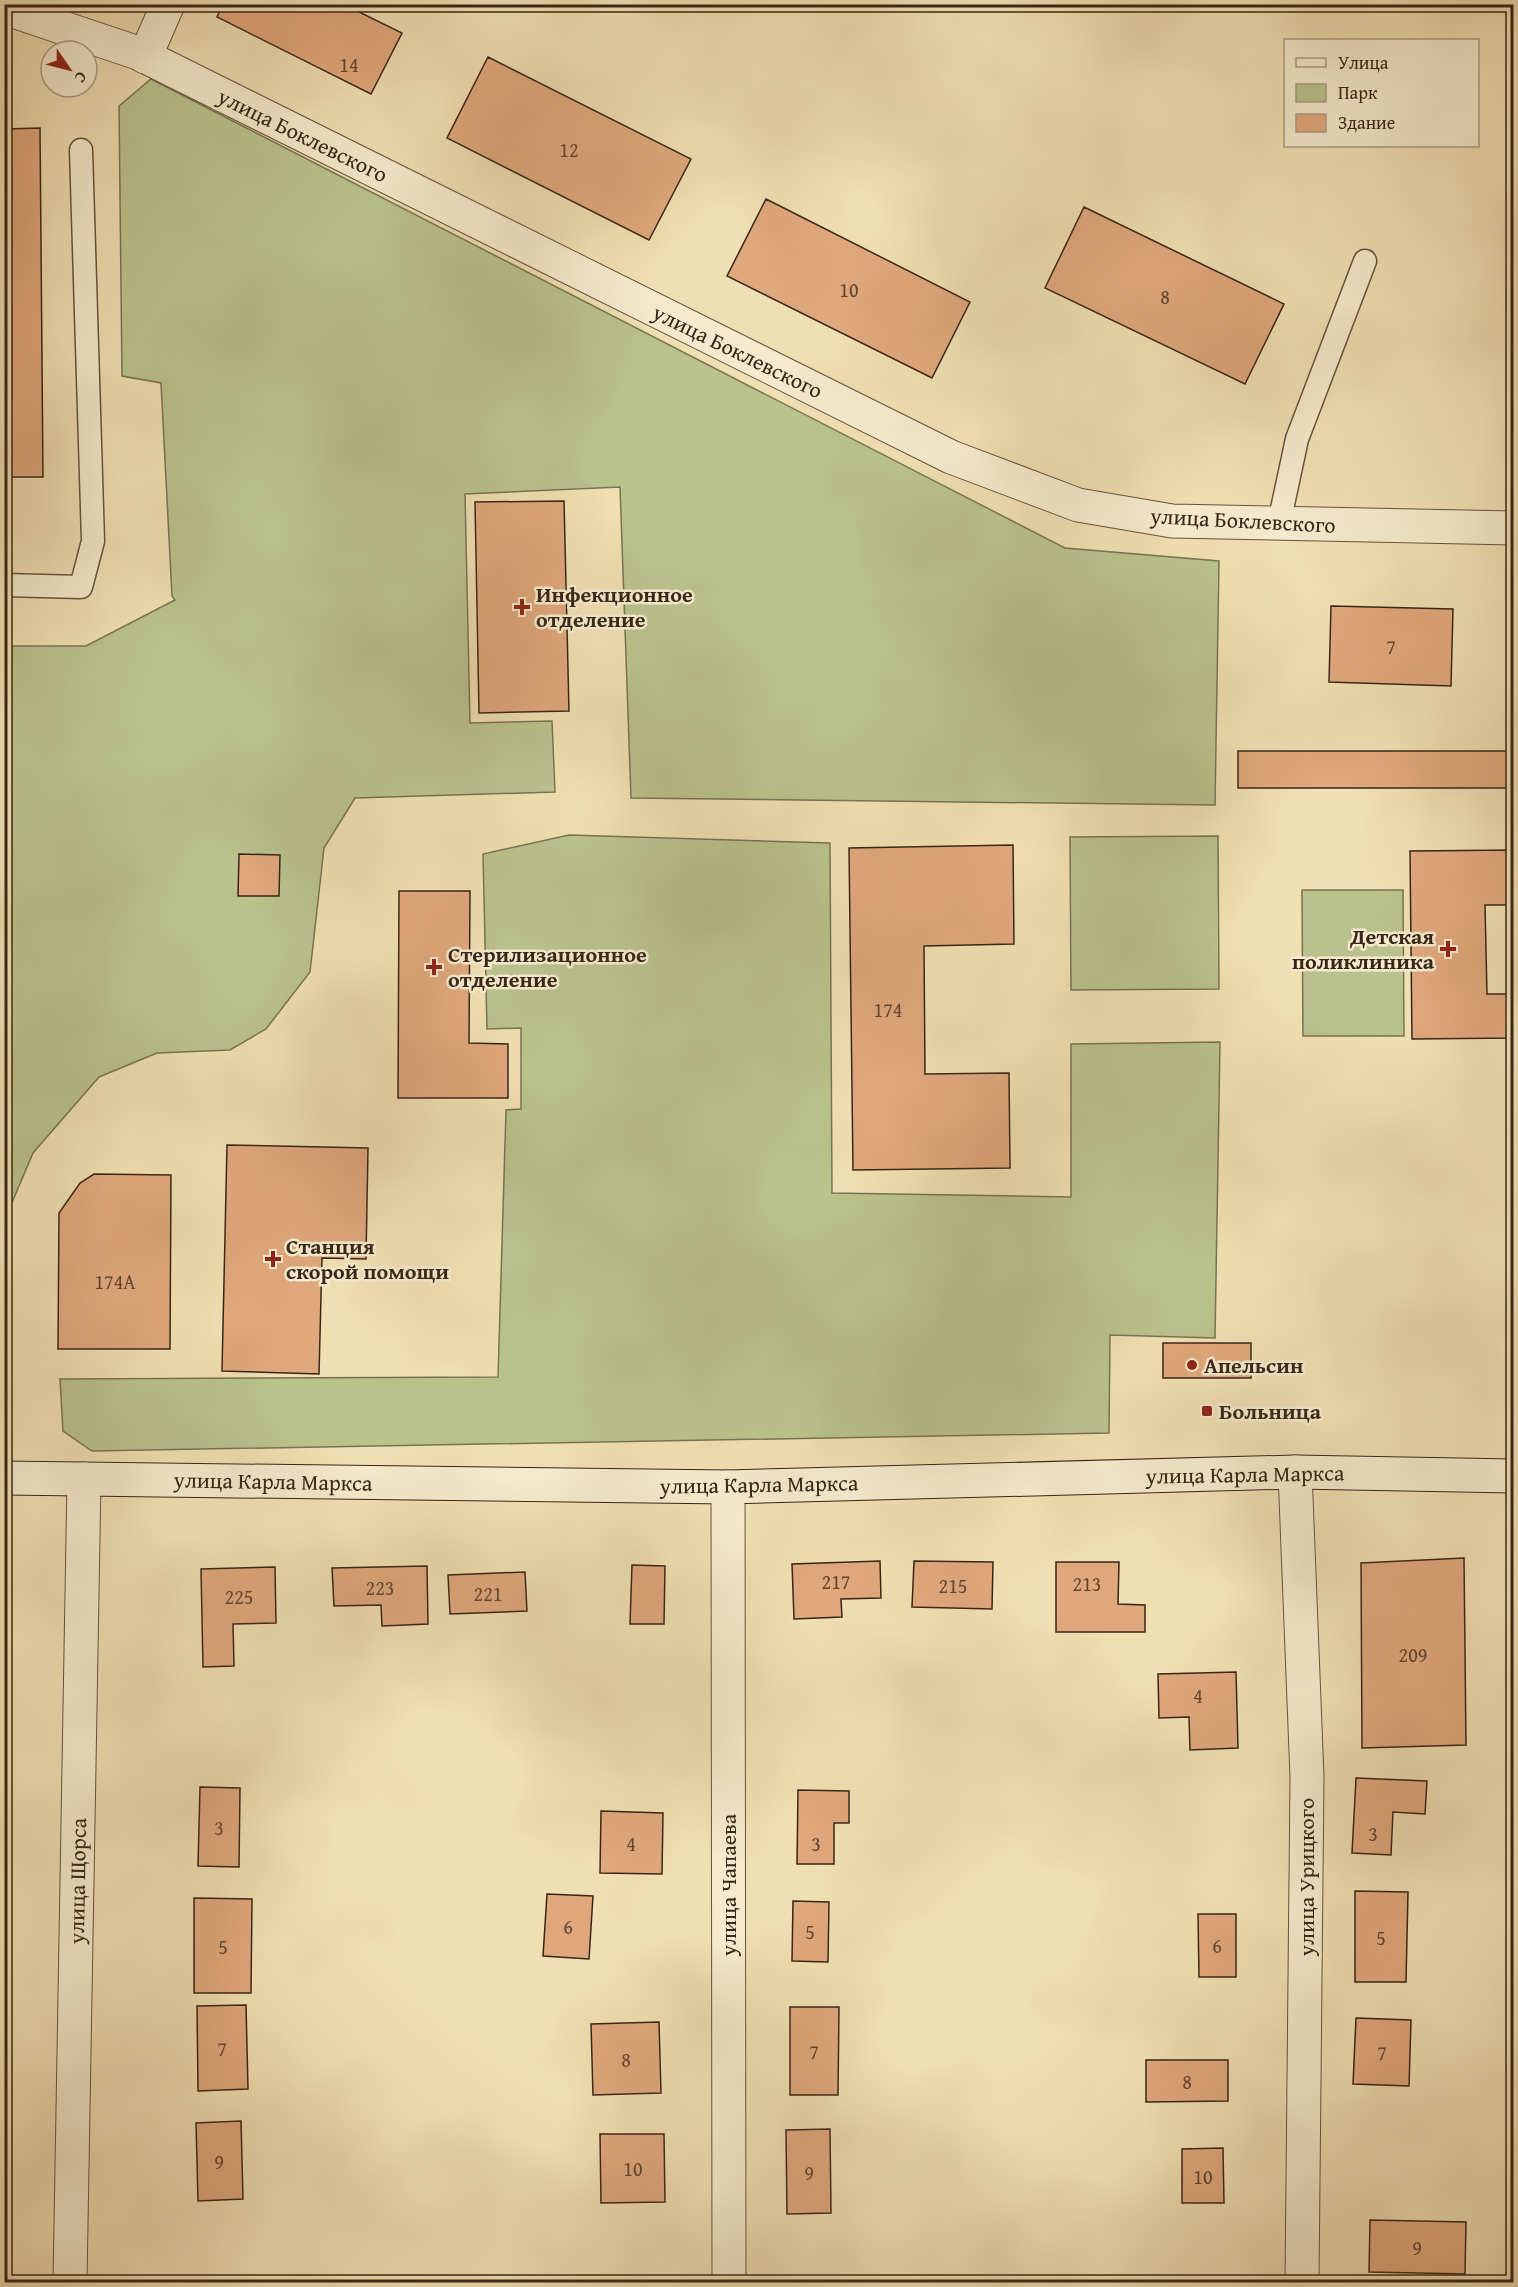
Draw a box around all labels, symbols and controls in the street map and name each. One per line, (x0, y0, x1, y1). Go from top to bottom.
north arrow (39, 39, 99, 99)
legend (1284, 39, 1479, 147)
text: Улица (1338, 49, 1389, 76)
house number: 14 (339, 50, 359, 79)
text: С (69, 67, 94, 88)
street label: улица Боклевского (212, 79, 393, 190)
text: Парк (1338, 79, 1378, 106)
text: Здание (1338, 109, 1395, 136)
house number: 12 (559, 135, 579, 164)
house number: 10 (839, 275, 859, 304)
house number: 8 (1160, 282, 1170, 311)
street label: улица Боклевского (647, 295, 828, 406)
street label: улица Боклевского (1148, 499, 1337, 541)
place label: Инфекционное отделение (536, 578, 693, 635)
marker: Инфекционное отделение (513, 598, 531, 616)
house number: 7 (1386, 632, 1396, 661)
place label: Детская поликлиника (1292, 920, 1435, 977)
place label: Стерилизационное отделение (448, 938, 647, 995)
marker: Детская поликлиника (1439, 940, 1457, 958)
marker: Стерилизационное отделение (425, 958, 443, 976)
house number: 174 (874, 995, 902, 1024)
place label: Станция скорой помощи (286, 1230, 449, 1287)
marker: Станция скорой помощи (264, 1250, 282, 1268)
house number: 174А (94, 1267, 136, 1296)
place label: Апельсин (1204, 1349, 1304, 1381)
marker: Апельсин (1185, 1358, 1199, 1372)
place label: Больница (1219, 1395, 1322, 1427)
marker: Больница (1200, 1404, 1214, 1418)
street label: улица Карла Маркса (1144, 1456, 1345, 1492)
street label: улица Карла Маркса (172, 1463, 373, 1499)
street label: улица Карла Маркса (658, 1466, 859, 1502)
house number: 217 (822, 1567, 850, 1596)
house number: 213 (1073, 1569, 1101, 1598)
house number: 215 (939, 1571, 967, 1600)
house number: 223 (366, 1573, 394, 1602)
house number: 221 (474, 1579, 502, 1608)
house number: 225 (225, 1582, 253, 1611)
house number: 209 (1399, 1640, 1427, 1669)
house number: 4 (1193, 1681, 1203, 1710)
street label: улица Урицкого (1290, 1798, 1322, 1957)
house number: 3 (214, 1813, 224, 1842)
street label: улица Чапаева (712, 1813, 744, 1957)
street label: улица Щорса (60, 1817, 94, 1945)
house number: 3 (1368, 1819, 1378, 1848)
house number: 4 (626, 1829, 636, 1858)
house number: 3 (811, 1829, 821, 1858)
house number: 6 (563, 1912, 573, 1941)
house number: 5 (805, 1917, 815, 1946)
house number: 5 (1376, 1923, 1386, 1952)
house number: 6 (1212, 1931, 1222, 1960)
house number: 5 (218, 1932, 228, 1961)
house number: 7 (217, 2034, 227, 2063)
house number: 7 (809, 2037, 819, 2066)
house number: 7 (1377, 2038, 1387, 2067)
house number: 8 (621, 2045, 631, 2074)
house number: 8 (1182, 2067, 1192, 2096)
house number: 9 (214, 2147, 224, 2176)
house number: 10 (623, 2154, 643, 2183)
house number: 9 (804, 2158, 814, 2187)
house number: 10 (1193, 2162, 1213, 2191)
house number: 9 (1412, 2233, 1422, 2262)

